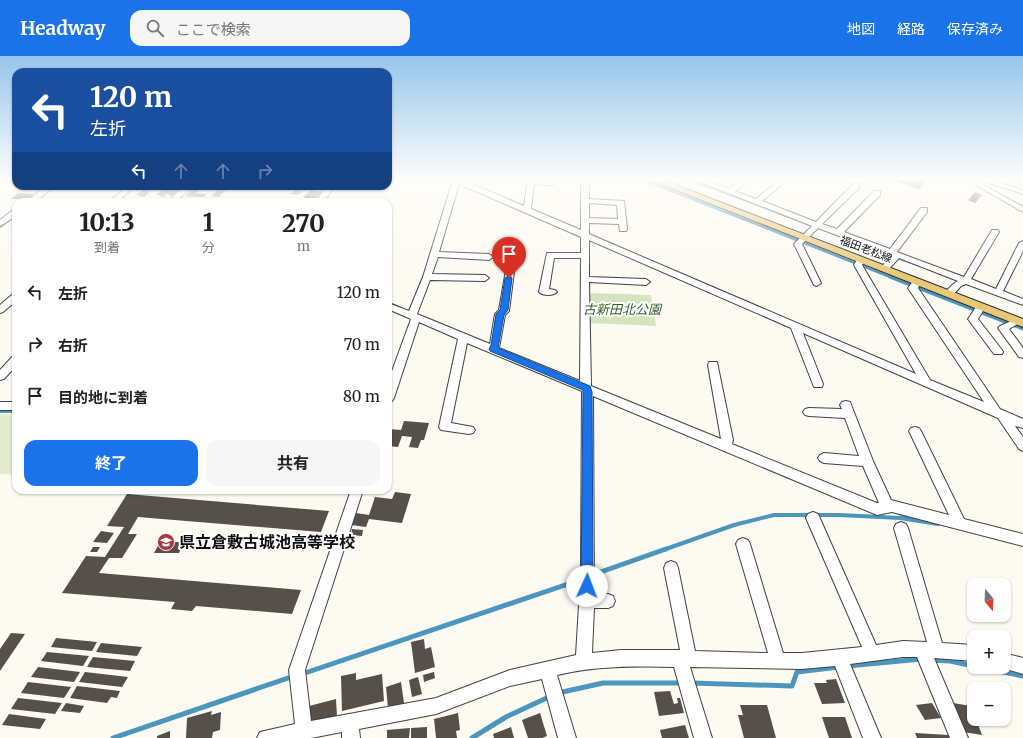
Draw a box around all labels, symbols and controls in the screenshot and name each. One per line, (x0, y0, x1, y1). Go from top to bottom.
search box (130, 10, 410, 46)
text: Headway (20, 16, 106, 40)
icon: search (144, 17, 166, 39)
text: ここで検索 (176, 20, 251, 39)
text: 地図 (847, 20, 875, 38)
text: 経路 (897, 20, 925, 38)
text: 保存済み (947, 20, 1003, 38)
text: 120 m (90, 79, 172, 115)
icon: left (24, 84, 76, 136)
text: 左折 (90, 117, 126, 140)
icon: left (128, 160, 150, 182)
icon: ahead (170, 160, 192, 182)
icon: ahead (212, 160, 234, 182)
icon: right (254, 160, 276, 182)
text: 10:13 (79, 207, 135, 238)
text: 1 (203, 207, 214, 238)
text: 270 (282, 208, 325, 239)
street label: 福田老松線 (838, 233, 894, 265)
pin (492, 237, 526, 278)
text: m (297, 238, 310, 255)
text: 到着 (94, 239, 120, 256)
text: 分 (202, 239, 215, 256)
icon: arrive (498, 243, 520, 265)
icon: left (24, 281, 46, 303)
text: 120 m (337, 283, 380, 302)
text: 左折 (58, 284, 88, 303)
park label: 古新田北公園 (583, 301, 663, 318)
icon: right (24, 333, 46, 355)
text: 70 m (344, 335, 380, 354)
text: 右折 (58, 336, 88, 355)
icon: arrive (24, 385, 46, 407)
text: 80 m (343, 387, 380, 406)
text: 目的地に到着 (58, 388, 148, 407)
button: 終了 (24, 440, 198, 486)
button: 共有 (206, 440, 380, 486)
school or university icon: 県立倉敷古城池高等学校 (156, 532, 176, 552)
place label: 県立倉敷古城池高等学校 (179, 532, 355, 552)
position arrow (566, 565, 608, 607)
north arrow (967, 578, 1011, 622)
map controls (967, 578, 1011, 726)
button: + (967, 630, 1011, 674)
button: − (967, 682, 1011, 726)

